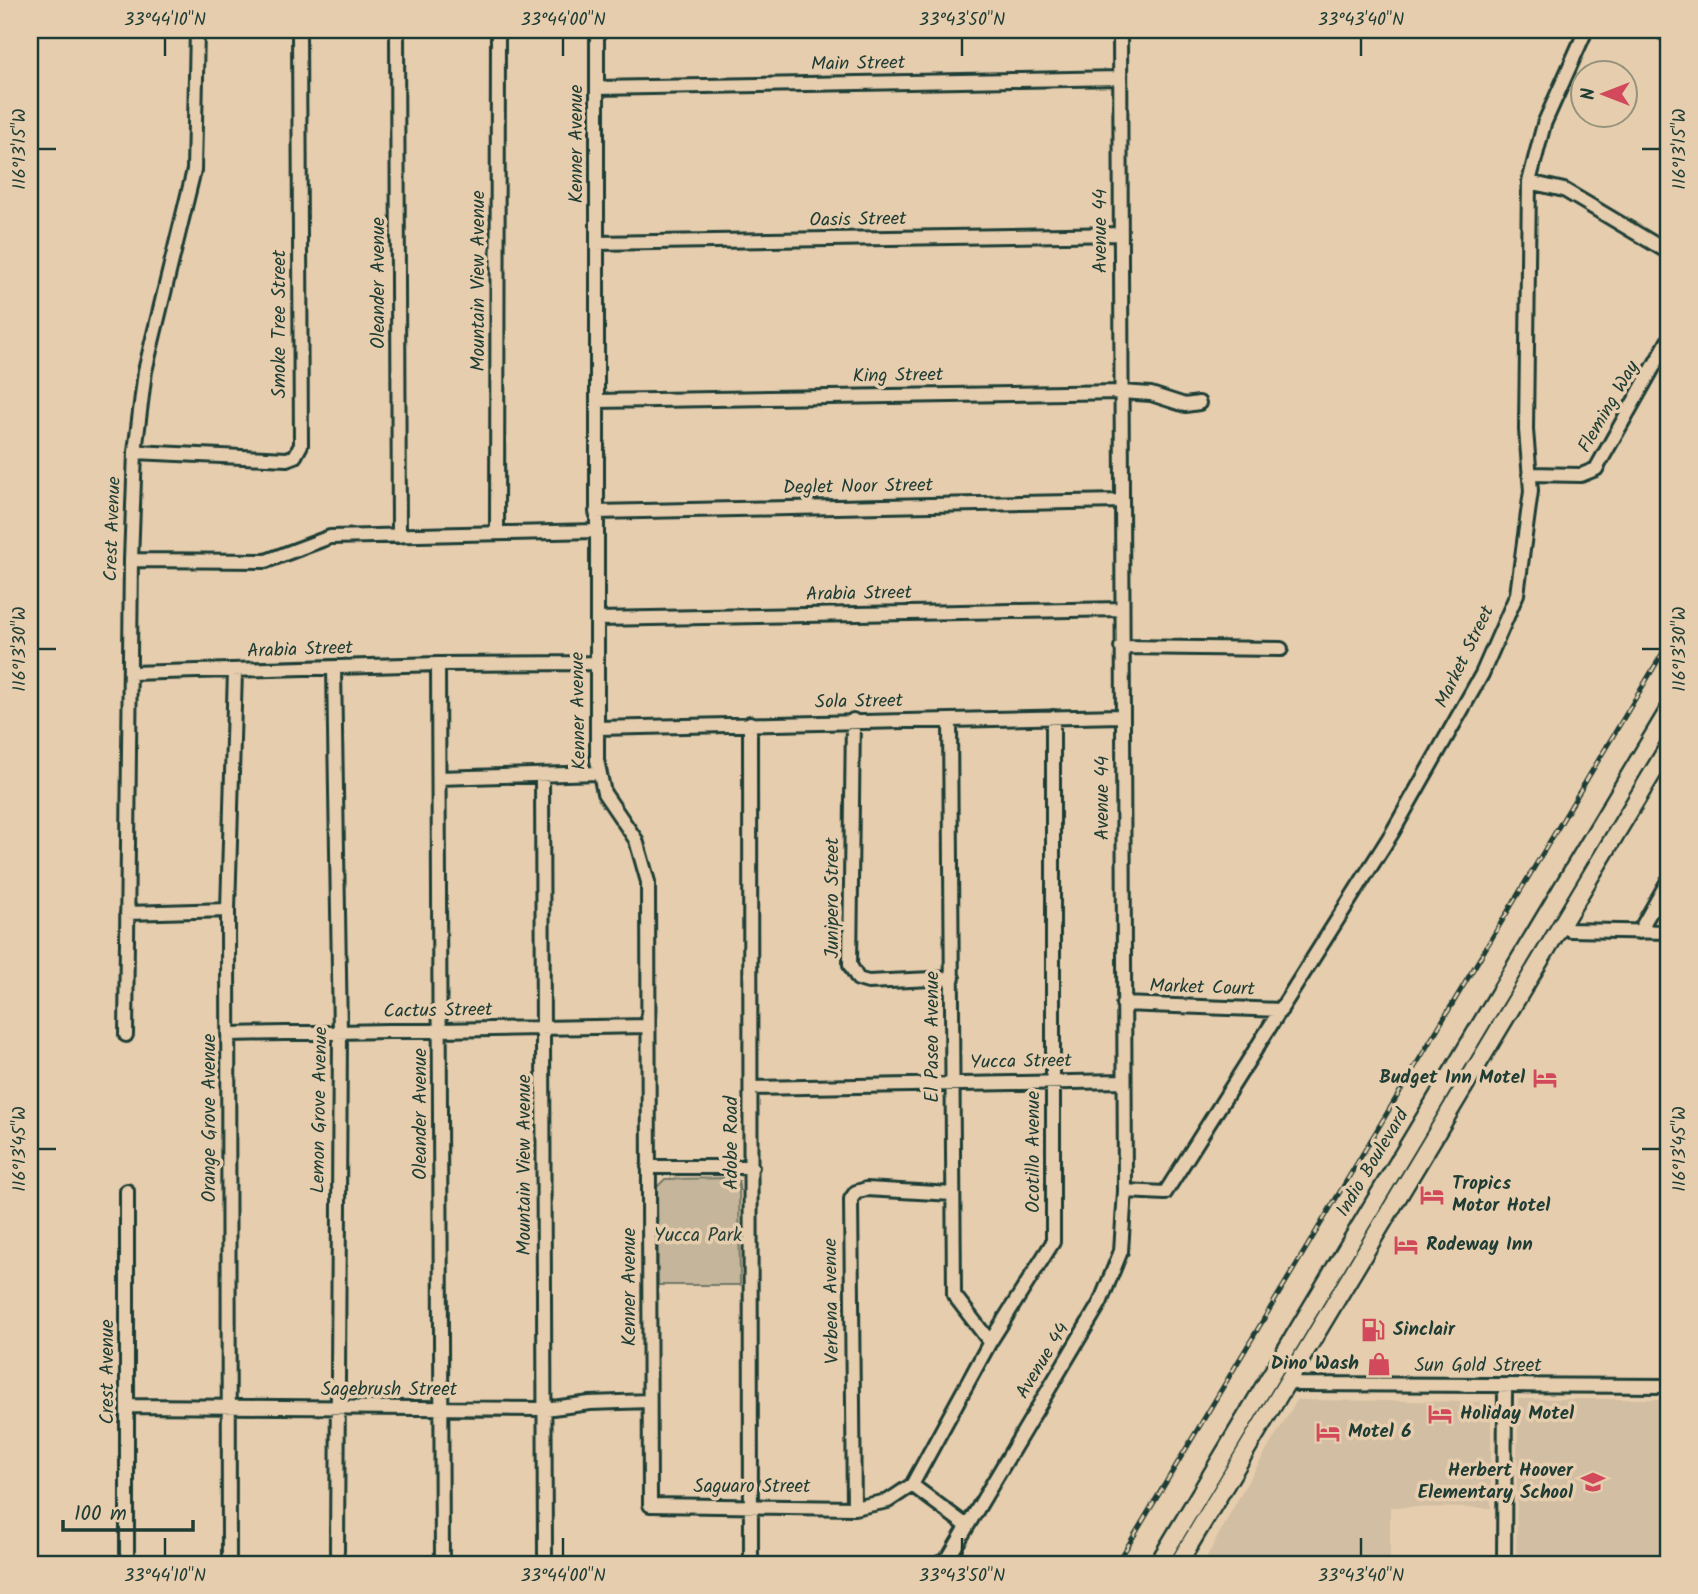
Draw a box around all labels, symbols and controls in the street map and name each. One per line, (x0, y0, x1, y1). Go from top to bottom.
text: 33°44'10"N (124, 6, 206, 35)
text: 33°44'00"N (520, 6, 606, 35)
text: 33°43'50"N (919, 6, 1005, 35)
text: 33°43'40"N (1318, 6, 1404, 35)
street label: Main Street (811, 48, 906, 80)
north arrow (1568, 60, 1638, 130)
street label: Kenner Avenue (562, 84, 592, 203)
text: N (1574, 88, 1604, 100)
text: 116°13'15"W (6, 108, 35, 190)
text: 116°13'15"W (1666, 108, 1695, 190)
street label: Avenue 44 (1086, 189, 1116, 273)
street label: Mountain View Avenue (464, 190, 494, 371)
street label: Oasis Street (809, 204, 907, 236)
street label: Oleander Avenue (364, 217, 394, 349)
street label: Smoke Tree Street (265, 249, 295, 398)
street label: Fleming Way (1570, 354, 1648, 459)
street label: King Street (852, 360, 944, 392)
street label: Deglet Noor Street (783, 471, 934, 503)
street label: Crest Avenue (96, 475, 130, 582)
street label: Arabia Street (806, 578, 913, 610)
street label: Market Street (1427, 600, 1503, 713)
text: 116°13'30"W (6, 606, 35, 692)
text: 116°13'30"W (1666, 606, 1695, 692)
street label: Arabia Street (247, 633, 354, 667)
street label: Kenner Avenue (563, 651, 595, 770)
street label: Sola Street (815, 686, 904, 718)
street label: Avenue 44 (1088, 756, 1118, 840)
street label: Junipero Street (818, 837, 848, 959)
street label: El Paseo Avenue (918, 971, 948, 1103)
street label: Market Court (1149, 971, 1256, 1005)
street label: Cactus Street (383, 995, 493, 1027)
street label: Lemon Grove Avenue (304, 1026, 336, 1194)
street label: Orange Grove Avenue (195, 1033, 225, 1202)
street label: Yucca Street (970, 1046, 1073, 1078)
street label: Oleander Avenue (406, 1048, 436, 1180)
place label: Budget Inn Motel (1379, 1063, 1526, 1093)
hotel icon: Budget Inn Motel (1531, 1064, 1559, 1092)
street label: Mountain View Avenue (510, 1074, 540, 1255)
street label: Ocotillo Avenue (1019, 1091, 1049, 1213)
street label: Adobe Road (717, 1096, 747, 1190)
street label: Indio Boulevard (1329, 1103, 1418, 1223)
text: 116°13'45"W (6, 1106, 35, 1192)
text: 116°13'45"W (1666, 1106, 1695, 1192)
place label: Tropics Motor Hotel (1452, 1169, 1551, 1221)
hotel icon: Tropics Motor Hotel (1418, 1181, 1446, 1209)
park label: Yucca Park (654, 1221, 742, 1251)
street label: Kenner Avenue (615, 1227, 645, 1346)
place label: Rodeway Inn (1426, 1230, 1533, 1260)
hotel icon: Rodeway Inn (1392, 1231, 1420, 1259)
street label: Verbena Avenue (816, 1237, 848, 1364)
place label: Sinclair (1393, 1315, 1456, 1345)
fuel station icon: Sinclair (1359, 1316, 1387, 1344)
street label: Avenue 44 (1008, 1317, 1078, 1405)
street label: Crest Avenue (93, 1319, 123, 1425)
place label: Dino Wash (1271, 1349, 1359, 1379)
shop icon: Dino Wash (1365, 1350, 1393, 1378)
street label: Sun Gold Street (1414, 1351, 1542, 1381)
street label: Sagebrush Street (321, 1375, 458, 1405)
place label: Holiday Motel (1460, 1399, 1575, 1429)
hotel icon: Holiday Motel (1426, 1400, 1454, 1428)
place label: Motel 6 (1348, 1417, 1412, 1447)
hotel icon: Motel 6 (1314, 1418, 1342, 1446)
place label: Herbert Hoover Elementary School (1418, 1456, 1574, 1508)
school or university icon: Herbert Hoover Elementary School (1579, 1468, 1607, 1496)
street label: Saguaro Street (694, 1472, 811, 1502)
scale bar (63, 1489, 192, 1533)
text: 100 m (74, 1498, 127, 1531)
text: 33°44'10"N (124, 1562, 206, 1591)
text: 33°44'00"N (520, 1562, 606, 1591)
text: 33°43'50"N (919, 1562, 1005, 1591)
text: 33°43'40"N (1318, 1562, 1404, 1591)

